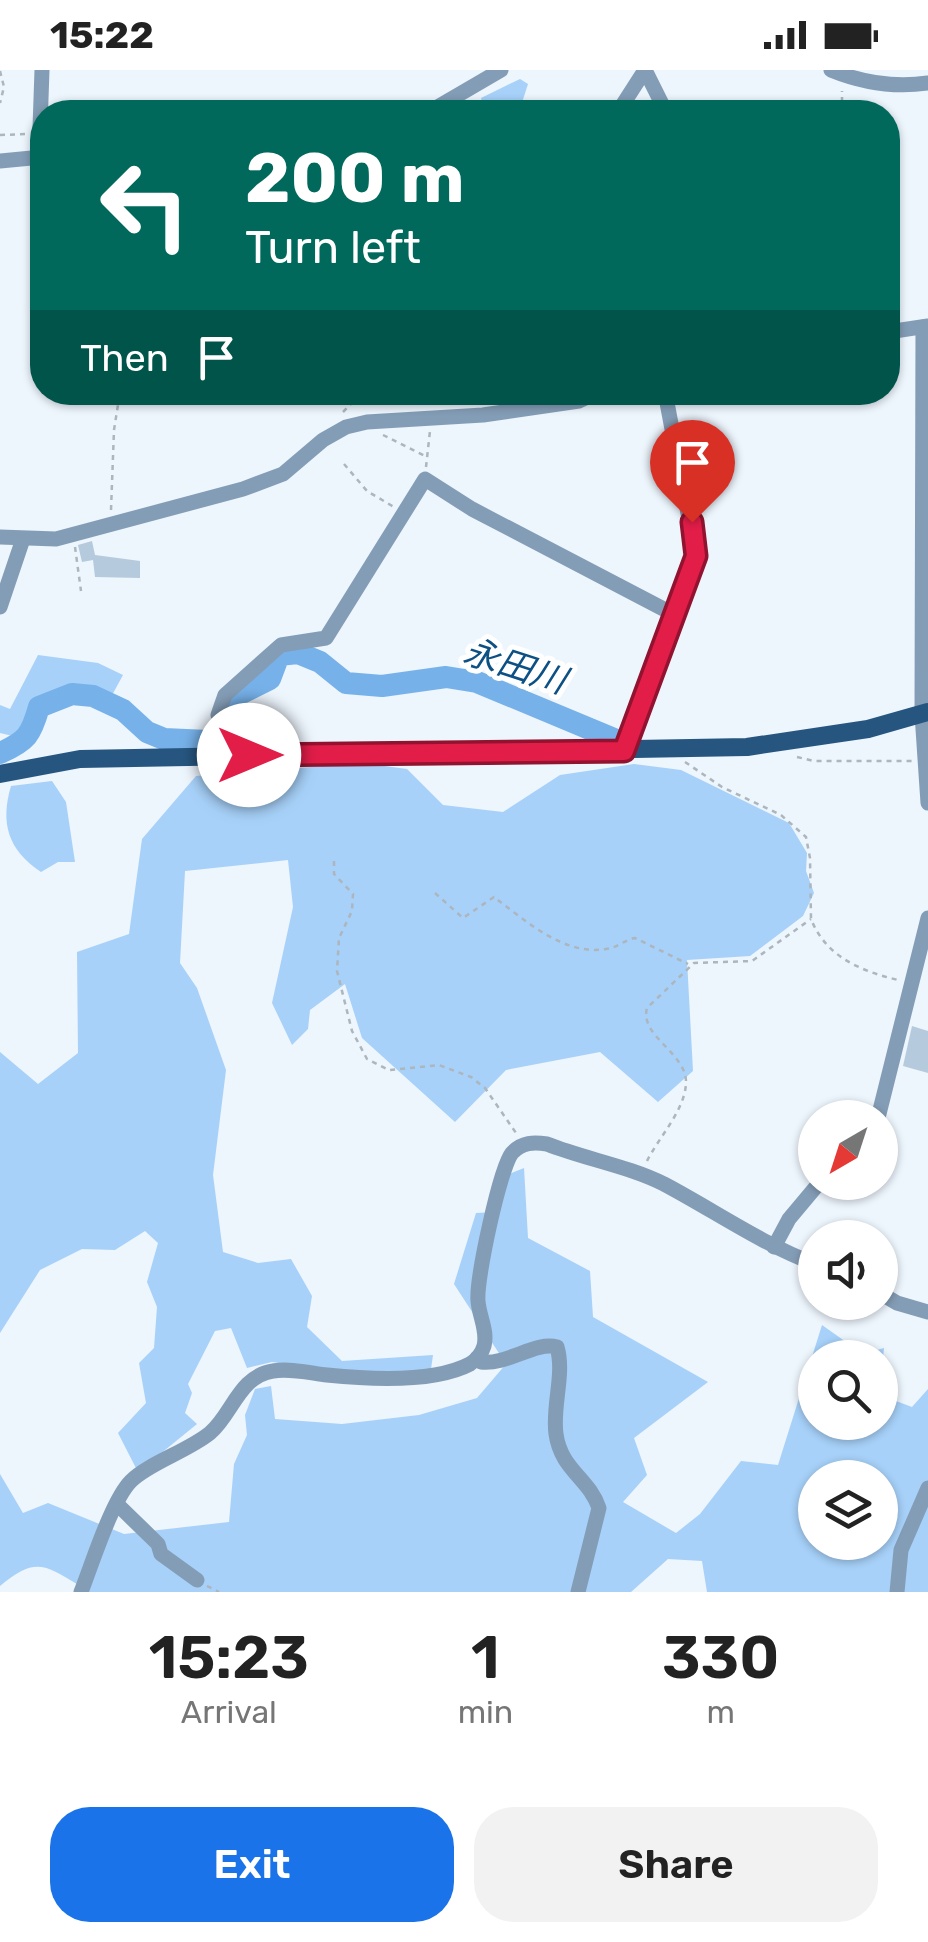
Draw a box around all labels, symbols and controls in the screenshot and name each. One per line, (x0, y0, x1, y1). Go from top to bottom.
text: 15:22 (50, 12, 154, 58)
text: 200 m (245, 137, 465, 220)
icon: left (80, 140, 210, 270)
text: Turn left (245, 221, 421, 274)
icon: arrive (189, 330, 244, 385)
text: Then (80, 335, 169, 381)
pin (650, 420, 735, 523)
icon: arrive (665, 435, 720, 490)
water label: 永田川 (459, 630, 575, 703)
position arrow (197, 703, 301, 807)
north arrow (798, 1100, 898, 1200)
map controls (798, 1100, 898, 1560)
button: sound (798, 1220, 898, 1320)
button: search (798, 1340, 898, 1440)
button: layers (798, 1460, 898, 1560)
text: 15:23 (149, 1622, 309, 1693)
text: 1 (471, 1622, 500, 1693)
text: 330 (662, 1622, 779, 1693)
text: Arrival (181, 1693, 277, 1731)
text: min (458, 1693, 513, 1731)
text: m (706, 1693, 735, 1731)
button: Exit (50, 1807, 454, 1922)
button: Share (474, 1807, 878, 1922)

